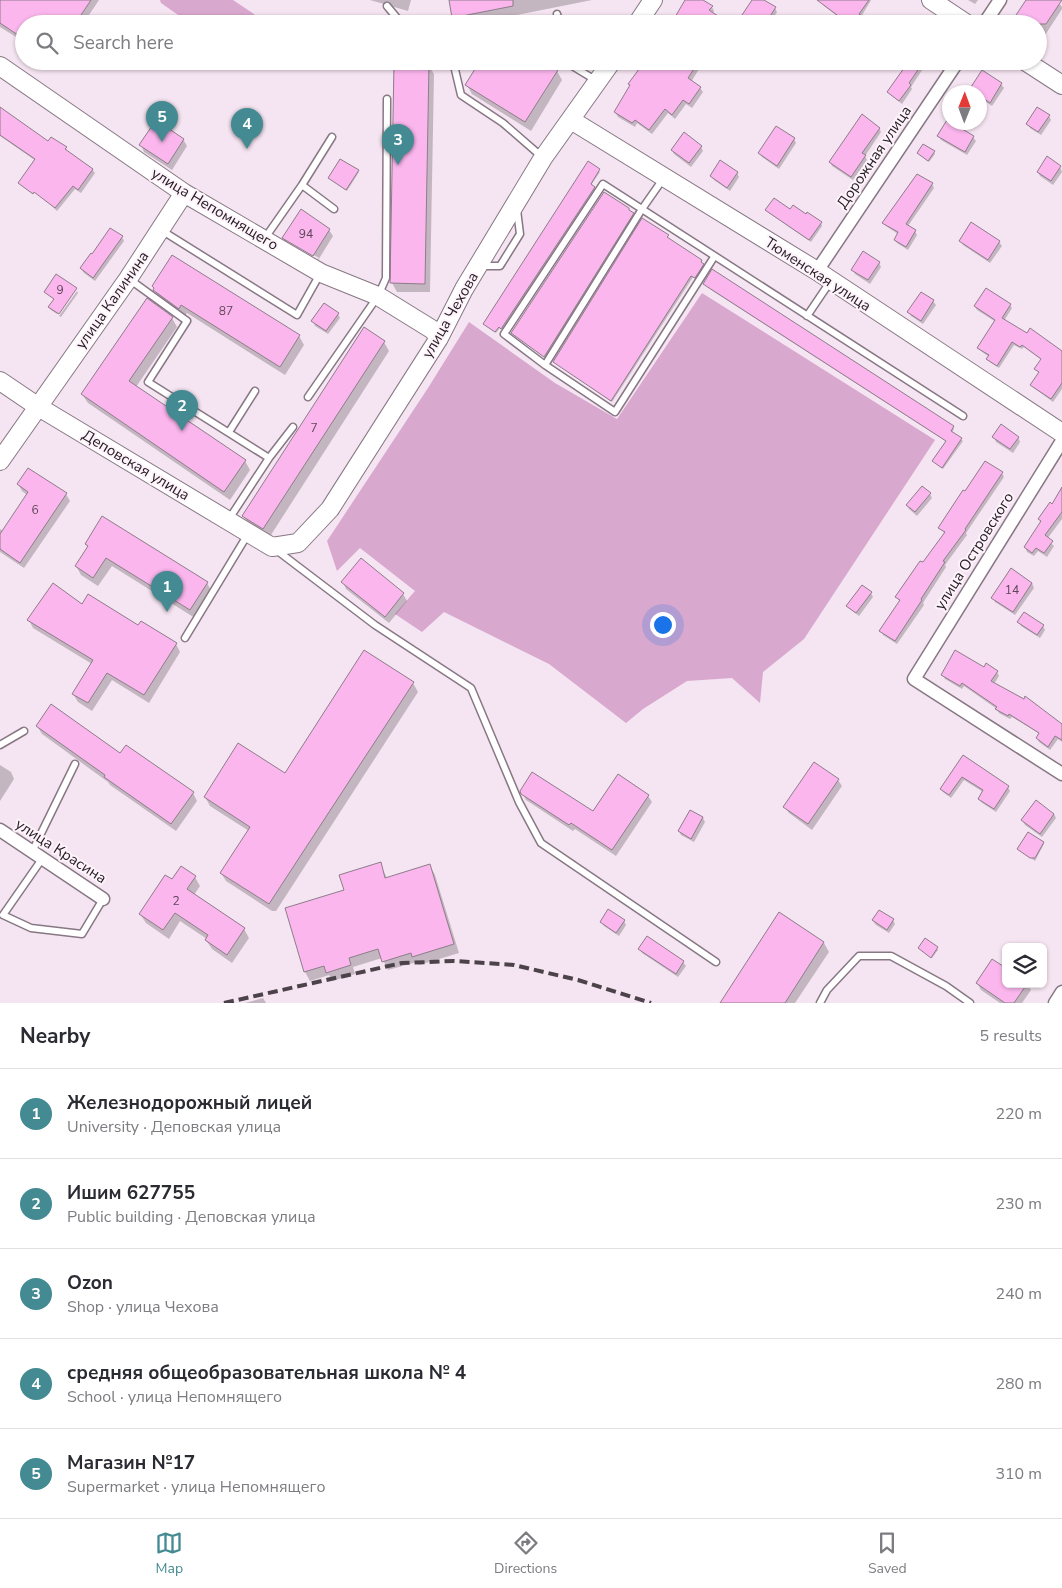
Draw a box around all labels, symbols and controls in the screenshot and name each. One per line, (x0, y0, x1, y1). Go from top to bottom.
search box (15, 15, 1047, 70)
icon: search (33, 29, 61, 57)
text: Search here (73, 30, 174, 56)
north arrow (942, 85, 987, 130)
pin: 5 (146, 101, 178, 142)
street label: Дорожная улица (832, 102, 916, 212)
pin: 4 (231, 108, 263, 149)
pin: 3 (382, 124, 414, 165)
street label: улица Непомнящего (148, 163, 282, 255)
house number: 94 (299, 226, 313, 242)
street label: Тюменская улица (761, 232, 875, 316)
street label: улица Калинина (71, 247, 153, 353)
street label: улица Чехова (417, 268, 483, 362)
house number: 9 (56, 282, 64, 298)
house number: 87 (219, 303, 233, 319)
pin: 2 (166, 390, 198, 431)
house number: 7 (310, 420, 318, 436)
street label: Деповская улица (79, 425, 193, 505)
street label: улица Островского (930, 488, 1018, 614)
house number: 6 (31, 502, 39, 518)
pin: 1 (151, 571, 183, 612)
house number: 14 (1005, 582, 1019, 598)
your location (650, 612, 676, 638)
street label: улица Красина (12, 814, 110, 888)
house number: 2 (172, 893, 180, 909)
map controls (1002, 943, 1047, 988)
button: layers (1002, 943, 1047, 988)
text: Nearby (20, 1022, 90, 1050)
text: 5 results (980, 1025, 1042, 1047)
text: Железнодорожный лицей (67, 1090, 312, 1116)
text: 1 (31, 1103, 41, 1125)
text: 220 m (995, 1103, 1042, 1125)
text: University · Деповская улица (67, 1116, 281, 1138)
text: Ишим 627755 (67, 1180, 195, 1206)
text: 2 (31, 1193, 41, 1215)
text: 230 m (995, 1193, 1042, 1215)
text: Public building · Деповская улица (67, 1206, 316, 1228)
text: Ozon (67, 1270, 113, 1296)
text: 3 (31, 1283, 41, 1305)
text: 240 m (995, 1283, 1042, 1305)
text: Shop · улица Чехова (67, 1296, 219, 1318)
text: средняя общеобразовательная школа № 4 (67, 1360, 466, 1386)
text: 4 (31, 1373, 41, 1395)
text: 280 m (995, 1373, 1042, 1395)
text: School · улица Непомнящего (67, 1386, 282, 1408)
text: Магазин №17 (67, 1450, 195, 1476)
text: 5 (31, 1463, 41, 1485)
text: 310 m (995, 1463, 1042, 1485)
text: Supermarket · улица Непомнящего (67, 1476, 325, 1498)
tab: Map (155, 1529, 183, 1578)
tab: Directions (494, 1529, 557, 1578)
tab: Saved (868, 1529, 907, 1578)

